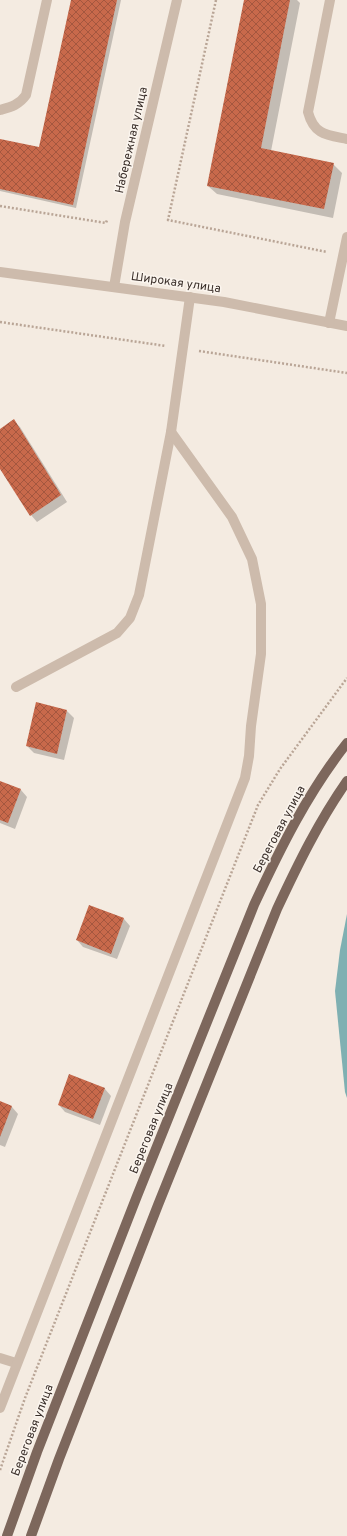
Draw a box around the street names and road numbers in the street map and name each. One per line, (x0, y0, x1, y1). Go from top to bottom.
street label: Набережная улица (112, 85, 152, 195)
street label: Широкая улица (130, 269, 222, 297)
street label: Береговая улица (250, 783, 310, 876)
street label: Береговая улица (126, 1080, 178, 1176)
street label: Береговая улица (8, 1382, 58, 1478)

